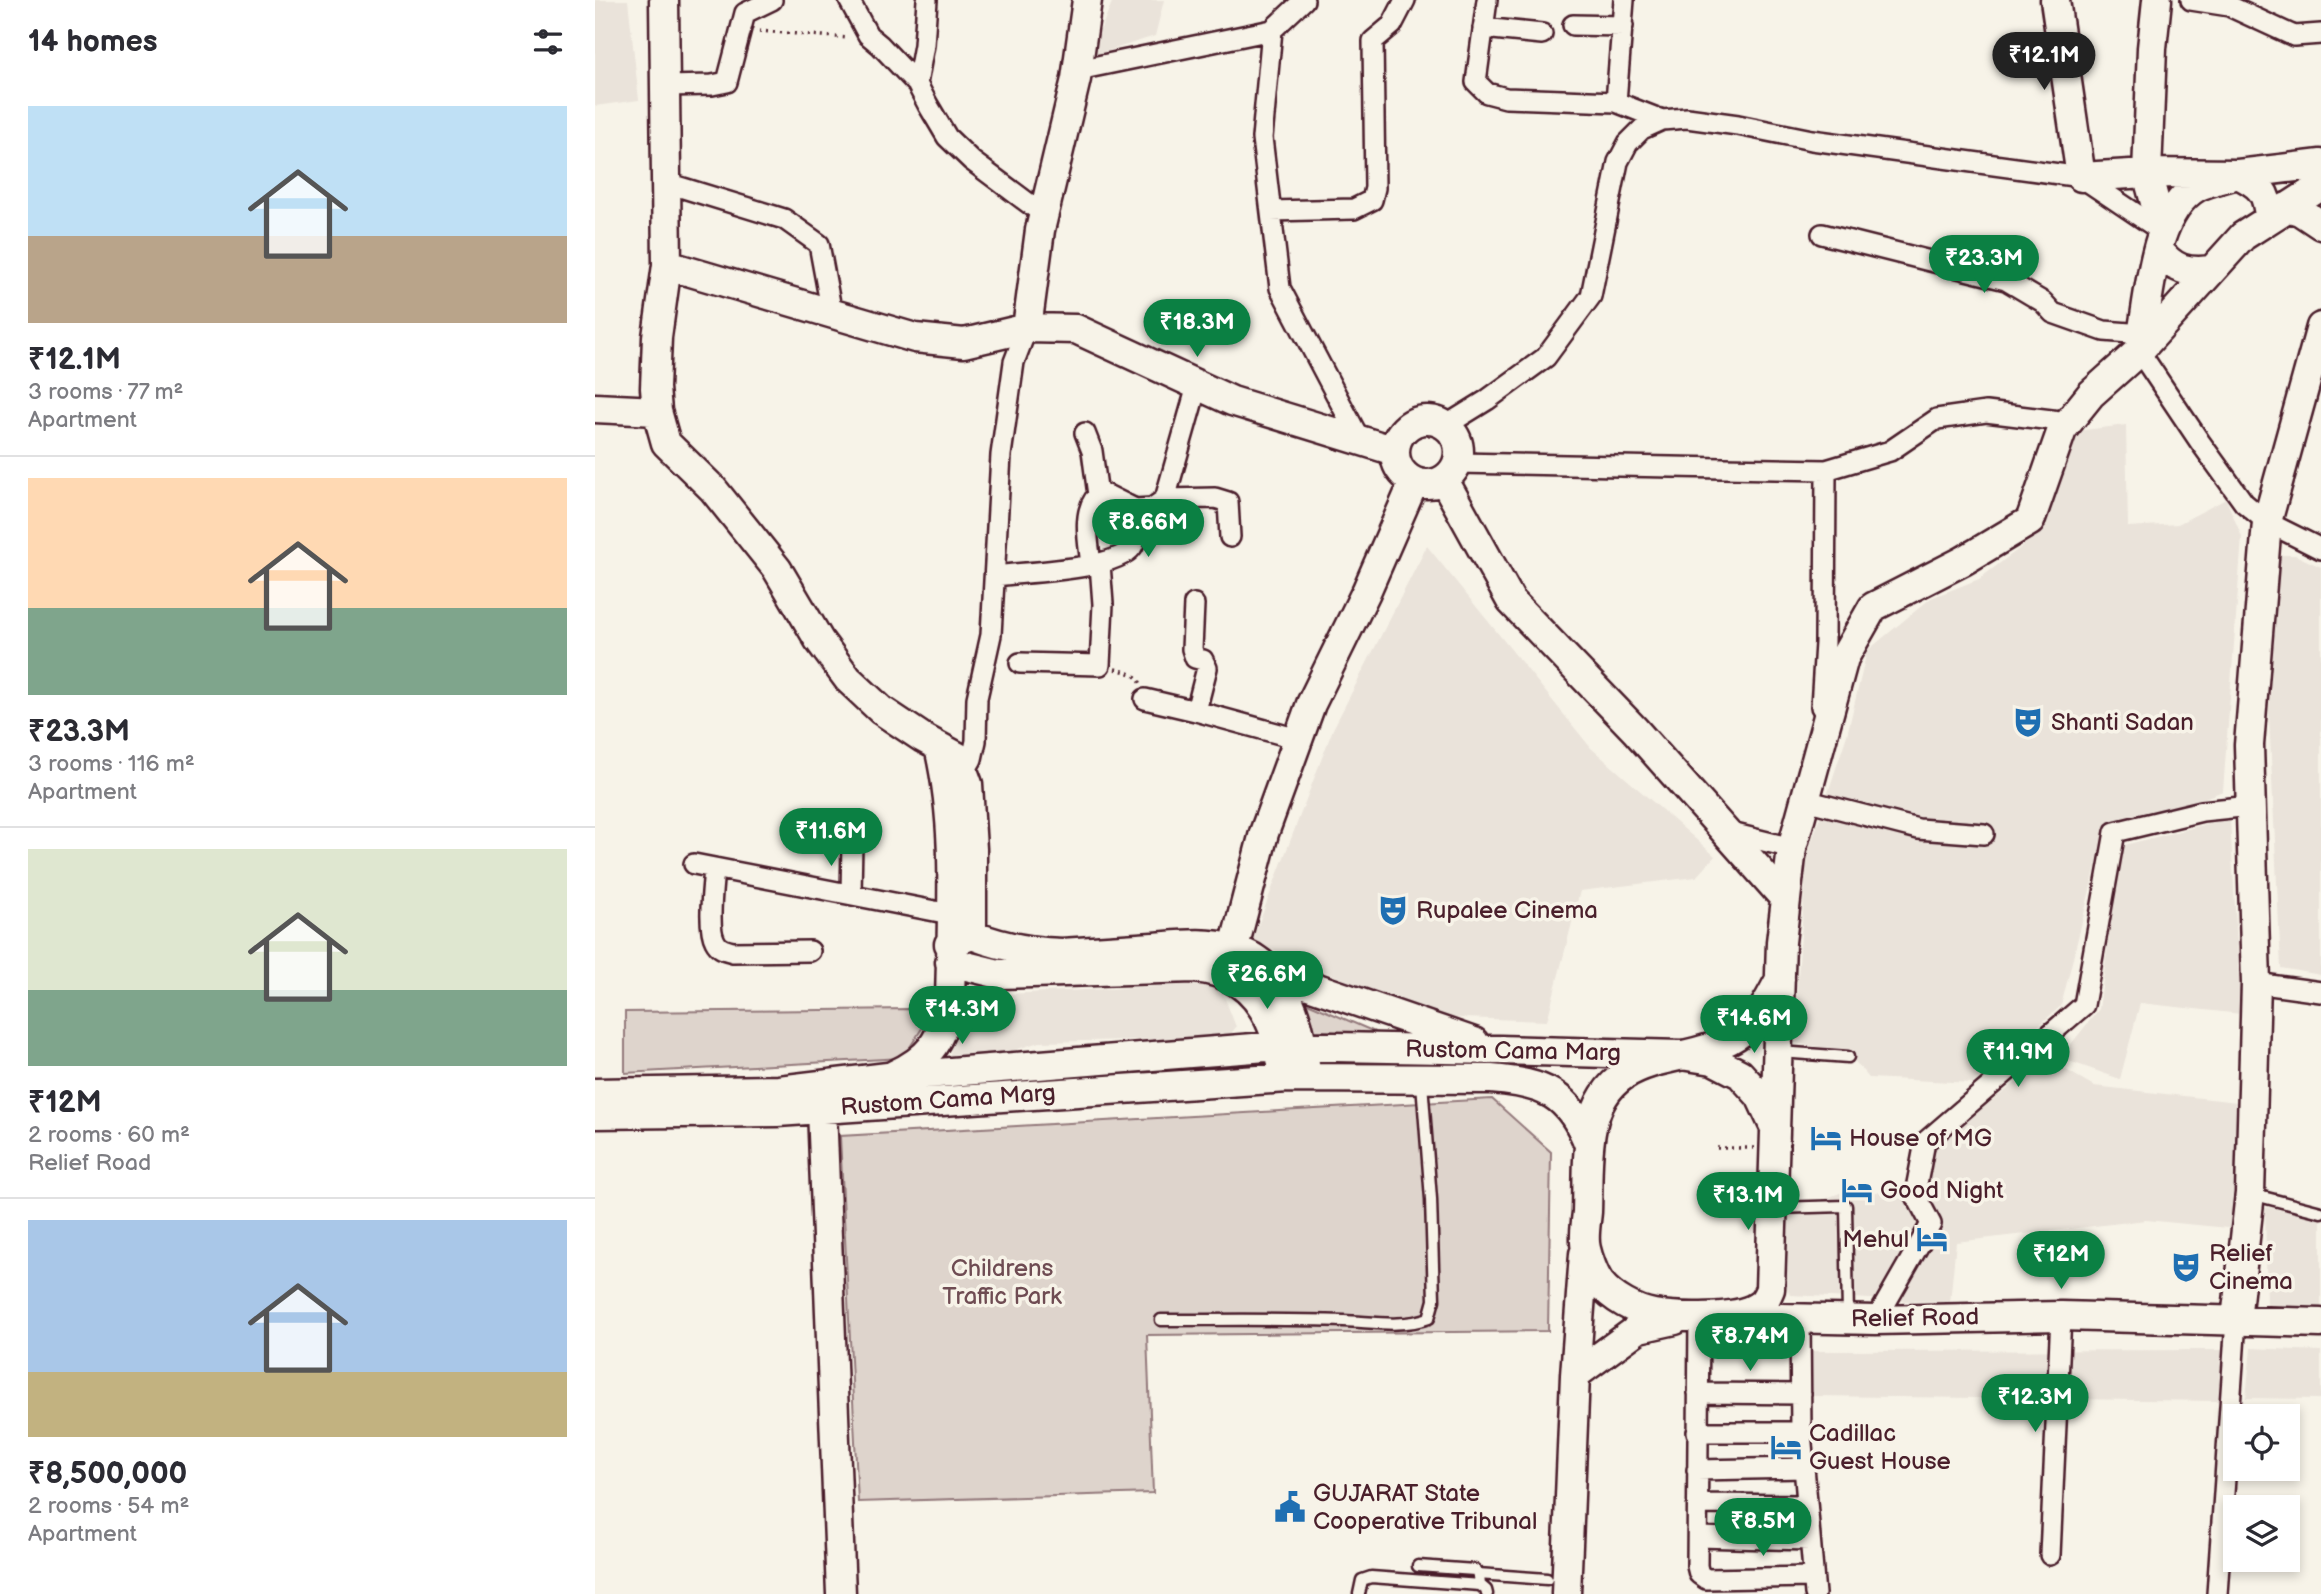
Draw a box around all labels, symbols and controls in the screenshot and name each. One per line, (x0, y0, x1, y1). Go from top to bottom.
icon: filters (529, 23, 567, 61)
text: 14 homes (28, 24, 157, 60)
pin: ₹12.1M (1987, 32, 2101, 92)
text: ₹12.1M (2008, 41, 2080, 69)
icon: home (235, 151, 361, 277)
pin: ₹23.3M (1927, 236, 2041, 295)
text: ₹23.3M (1945, 244, 2023, 272)
pin: ₹18.3M (1140, 300, 1254, 359)
text: ₹18.3M (1160, 308, 1234, 336)
text: ₹12.1M (28, 342, 121, 378)
text: 3 rooms · 77 m² (28, 378, 184, 406)
text: Apartment (28, 406, 137, 434)
pin: ₹8.66M (1091, 500, 1205, 559)
text: ₹8.66M (1108, 508, 1188, 536)
icon: home (235, 523, 361, 649)
theatre icon: Shanti Sadan (2011, 705, 2045, 739)
place label: Shanti Sadan (2051, 708, 2194, 737)
text: ₹23.3M (28, 714, 130, 750)
text: 3 rooms · 116 m² (28, 750, 195, 778)
text: Apartment (28, 778, 137, 806)
pin: ₹11.6M (774, 808, 888, 868)
text: ₹11.6M (795, 817, 867, 845)
theatre icon: Rupalee Cinema (1376, 893, 1410, 927)
icon: home (235, 894, 361, 1020)
place label: Rupalee Cinema (1416, 896, 1598, 925)
pin: ₹26.6M (1210, 951, 1324, 1011)
text: ₹26.6M (1227, 960, 1307, 988)
pin: ₹14.3M (905, 986, 1019, 1046)
text: ₹14.3M (925, 995, 999, 1023)
pin: ₹14.6M (1697, 996, 1811, 1055)
text: ₹14.6M (1716, 1004, 1792, 1032)
pin: ₹11.9M (1961, 1030, 2075, 1089)
street label: Rustom Cama Marg (1405, 1035, 1621, 1067)
text: ₹11.9M (1983, 1038, 2053, 1066)
street label: Rustom Cama Marg (839, 1078, 1057, 1122)
text: ₹12M (28, 1085, 102, 1121)
text: 2 rooms · 60 m² (28, 1121, 190, 1149)
hotel icon: House of MG (1809, 1121, 1843, 1155)
place label: House of MG (1849, 1124, 1992, 1153)
text: Relief Road (28, 1149, 151, 1177)
pin: ₹13.1M (1691, 1172, 1805, 1232)
hotel icon: Good Night (1840, 1173, 1874, 1207)
place label: Good Night (1880, 1176, 2004, 1205)
text: ₹13.1M (1713, 1181, 1783, 1209)
hotel icon: Mehul (1915, 1222, 1949, 1256)
place label: Mehul (1842, 1225, 1909, 1254)
pin: ₹12M (2020, 1232, 2102, 1291)
place label: Relief Cinema (2209, 1239, 2293, 1296)
text: ₹12M (2033, 1240, 2089, 1268)
theatre icon: Relief Cinema (2169, 1250, 2203, 1284)
park label: Childrens Traffic Park (942, 1254, 1062, 1311)
icon: home (235, 1265, 361, 1391)
street label: Relief Road (1851, 1302, 1979, 1334)
pin: ₹8.74M (1693, 1314, 1807, 1373)
text: ₹8.74M (1711, 1322, 1789, 1350)
pin: ₹12.3M (1978, 1374, 2092, 1434)
text: ₹12.3M (1998, 1383, 2072, 1411)
map controls (2223, 1404, 2300, 1572)
button: locate (2223, 1404, 2300, 1481)
place label: Cadillac Guest House (1809, 1419, 1951, 1476)
hotel icon: Cadillac Guest House (1769, 1430, 1803, 1464)
text: ₹8,500,000 (28, 1456, 187, 1492)
place label: GUJARAT State Cooperative Tribunal (1313, 1479, 1537, 1536)
public building icon: GUJARAT State Cooperative Tribunal (1273, 1490, 1307, 1524)
text: 2 rooms · 54 m² (28, 1492, 190, 1520)
button: layers (2223, 1495, 2300, 1572)
pin: ₹8.5M (1714, 1498, 1812, 1558)
text: ₹8.5M (1730, 1507, 1796, 1535)
text: Apartment (28, 1520, 137, 1548)

